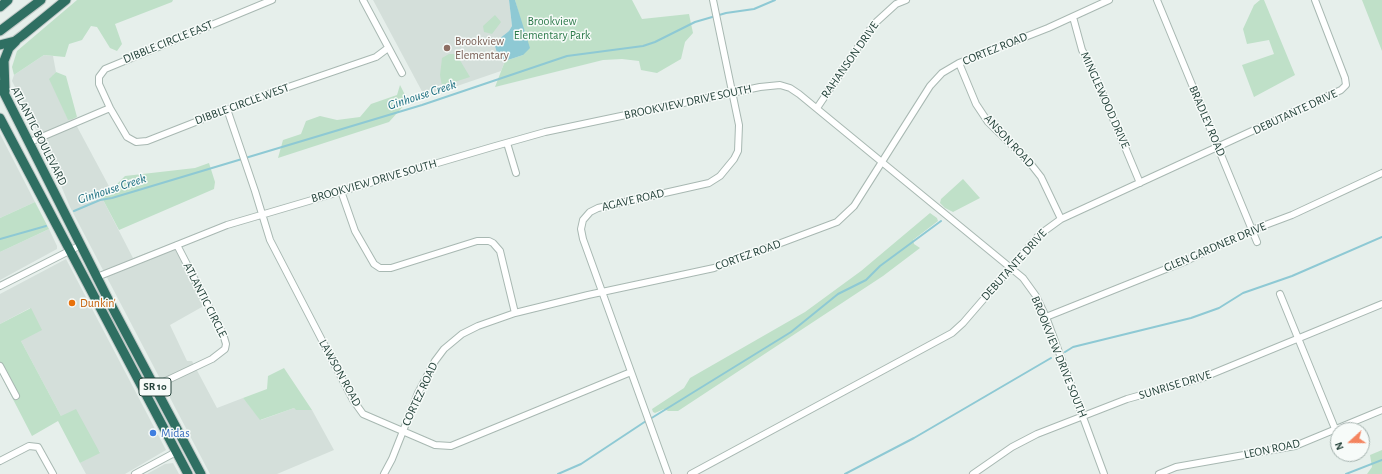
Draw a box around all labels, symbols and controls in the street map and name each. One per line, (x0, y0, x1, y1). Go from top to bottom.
park label: Brookview Elementary Park (514, 14, 590, 42)
street label: DIBBLE CIRCLE EAST (121, 17, 215, 67)
street label: RAHANSON DRIVE (818, 19, 882, 101)
street label: CORTEZ ROAD (960, 29, 1030, 69)
place label: Brookview Elementary (455, 34, 509, 62)
marker: Brookview Elementary (442, 43, 452, 53)
street label: MINGLEWOOD DRIVE (1077, 50, 1133, 150)
water label: Ginhouse Creek (386, 77, 458, 113)
street label: DIBBLE CIRCLE WEST (193, 80, 291, 128)
street label: BROOKVIEW DRIVE SOUTH (623, 81, 753, 123)
street label: BRADLEY ROAD (1186, 83, 1228, 159)
street label: ATLANTIC BOULEVARD (8, 84, 70, 188)
street label: DEBUTANTE DRIVE (1251, 86, 1339, 138)
street label: ANSON ROAD (981, 111, 1037, 171)
street label: BROOKVIEW DRIVE SOUTH (309, 156, 439, 206)
water label: Ginhouse Creek (76, 171, 148, 207)
street label: AGAVE ROAD (600, 186, 666, 214)
street label: GLEN GARDNER DRIVE (1162, 219, 1268, 275)
street label: DEBUTANTE DRIVE (978, 226, 1050, 304)
street label: CORTEZ ROAD (713, 236, 783, 274)
street label: ATLANTIC CIRCLE (180, 260, 230, 340)
street label: BROOKVIEW DRIVE SOUTH (1028, 294, 1090, 420)
place label: Dunkin' (80, 296, 116, 310)
marker: Dunkin' (67, 298, 77, 308)
street label: LAWSON ROAD (316, 337, 364, 409)
street label: CORTEZ ROAD (399, 360, 441, 428)
street label: SUNRISE DRIVE (1137, 367, 1213, 403)
road number: SR 10 (139, 378, 171, 396)
north arrow (1330, 422, 1370, 462)
place label: Midas (161, 426, 190, 440)
marker: Midas (148, 428, 158, 438)
street label: LEON ROAD (1243, 436, 1301, 462)
text: N (1333, 441, 1346, 452)

